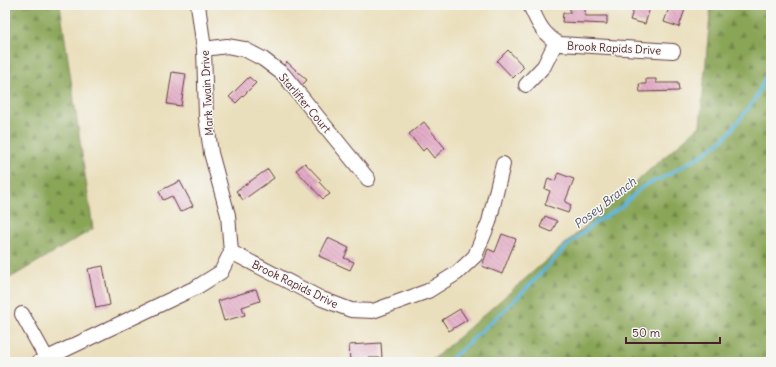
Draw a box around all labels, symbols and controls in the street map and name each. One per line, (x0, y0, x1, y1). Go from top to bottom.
street label: Brook Rapids Drive (567, 39, 661, 57)
street label: Mark Twain Drive (198, 50, 216, 136)
street label: Starlifter Court (276, 70, 334, 136)
water label: Posey Branch (571, 173, 640, 232)
street label: Brook Rapids Drive (250, 257, 340, 311)
scale bar (626, 319, 720, 345)
text: 50 m (632, 325, 661, 340)

